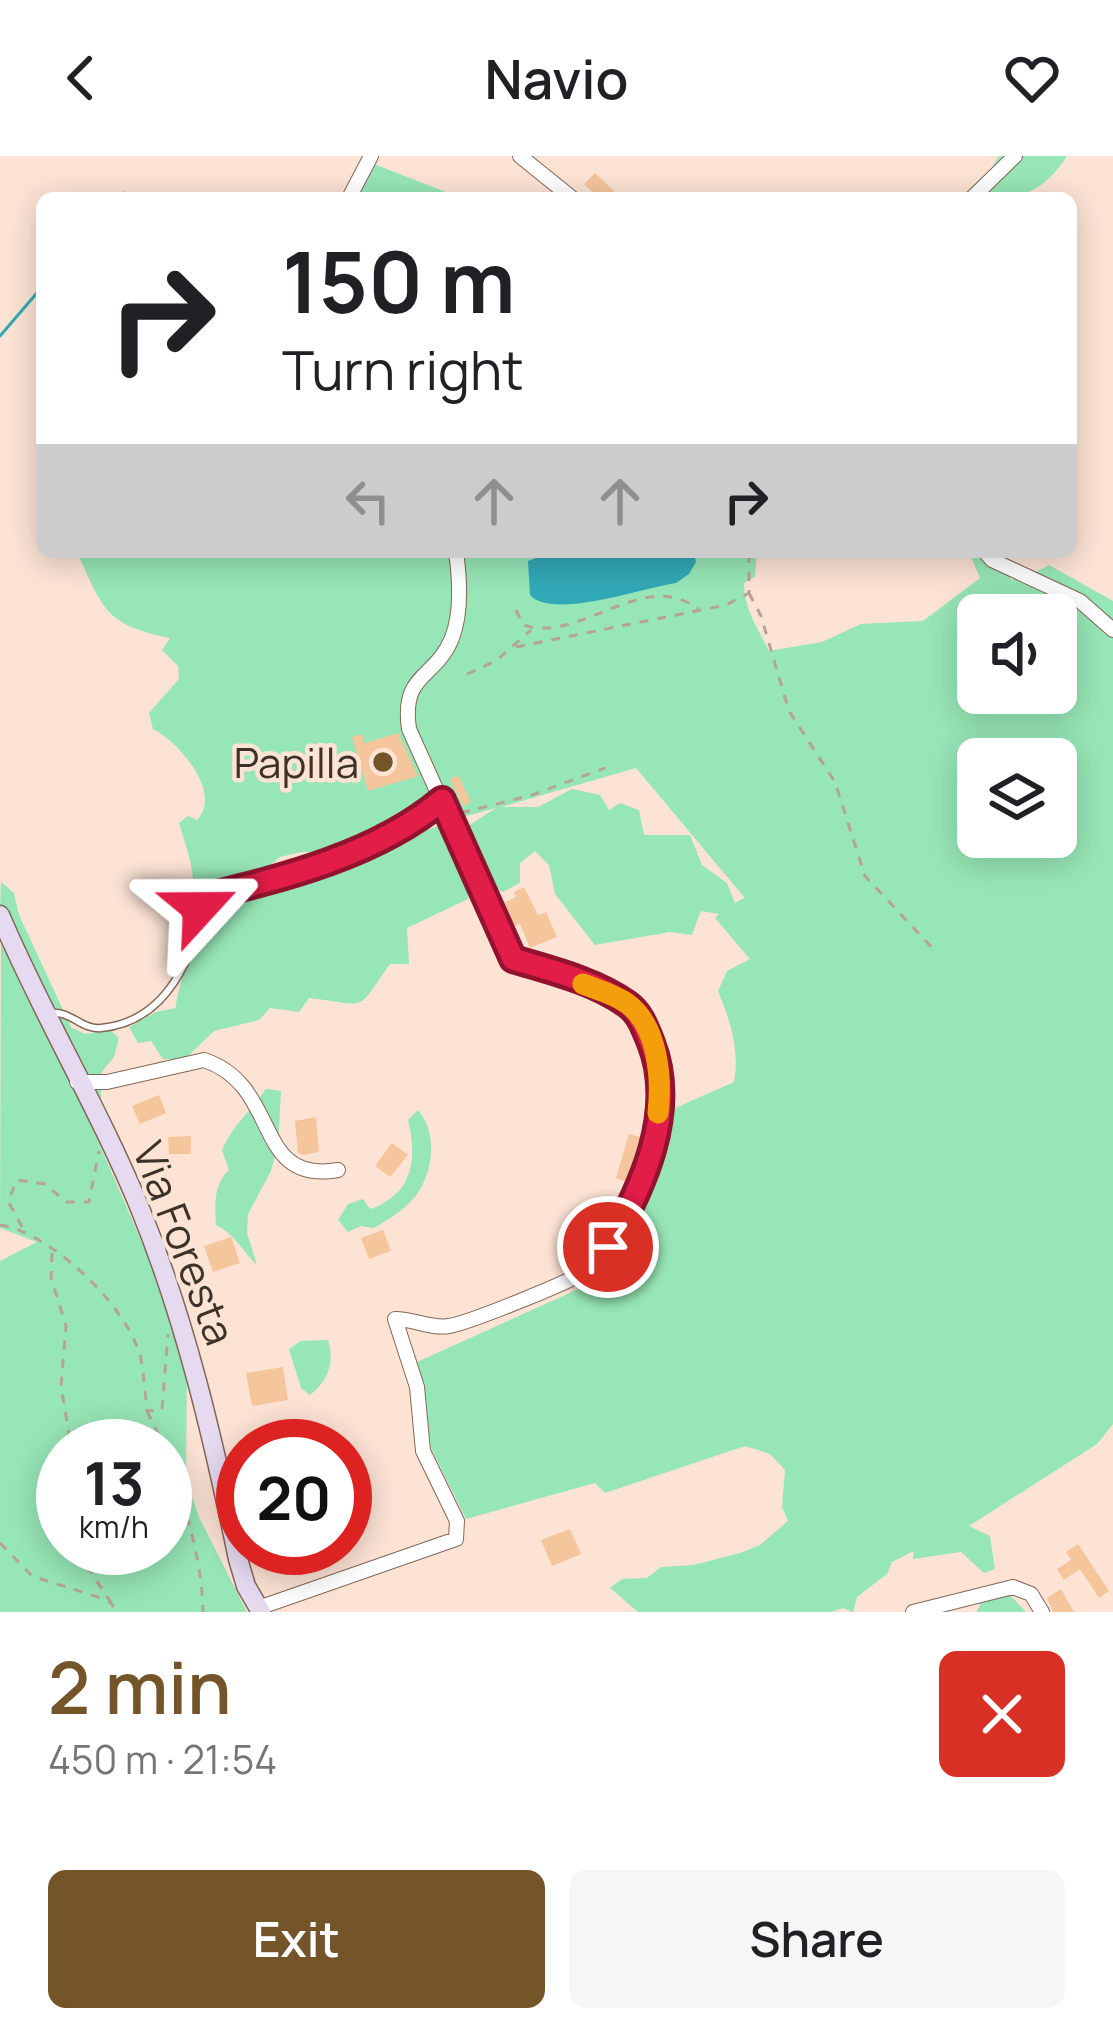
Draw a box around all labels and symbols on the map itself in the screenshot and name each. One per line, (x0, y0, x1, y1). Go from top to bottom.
place label: Papilla (234, 733, 359, 791)
marker: Papilla (370, 749, 396, 775)
position arrow (137, 845, 263, 971)
street label: Via Foresta (120, 1133, 250, 1353)
pin (557, 1196, 659, 1298)
speed limit sign: 20 (216, 1419, 372, 1575)

